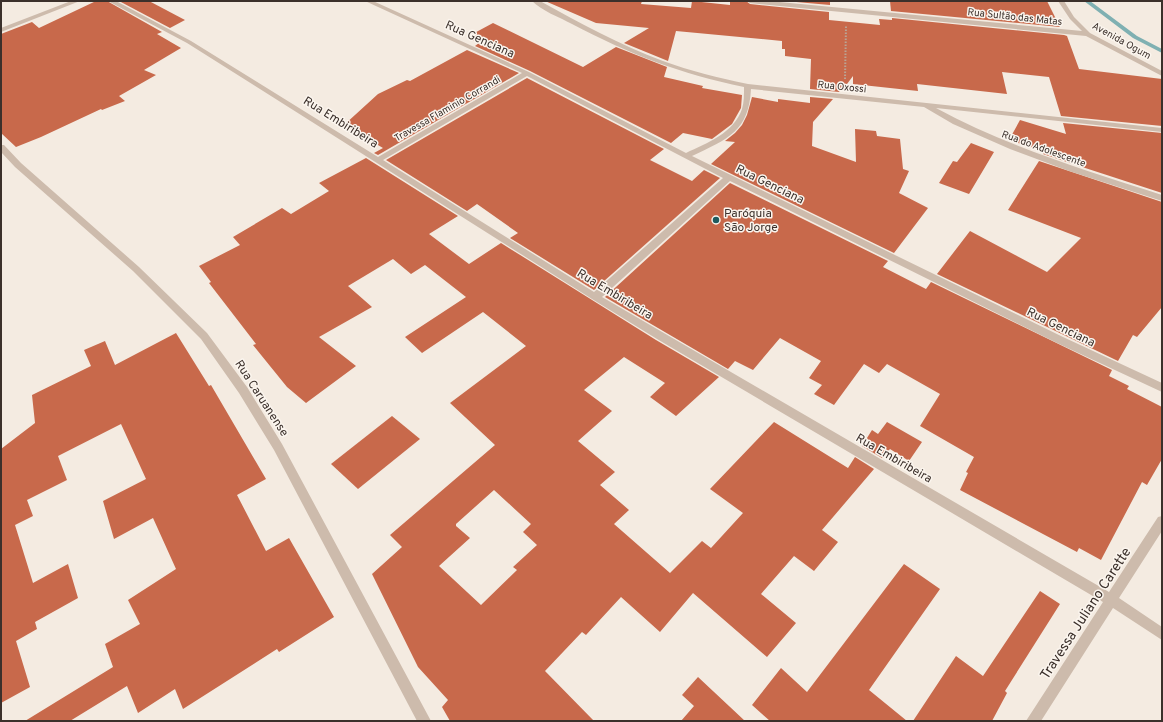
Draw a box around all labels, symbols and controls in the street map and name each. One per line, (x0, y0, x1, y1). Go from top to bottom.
street label: Rua Sultão das Matas (967, 6, 1063, 29)
street label: Rua Genciana (442, 18, 517, 62)
street label: Avenida Ogum (1090, 20, 1153, 63)
street label: Travessa Flaminio Corrandi (392, 73, 503, 145)
street label: Rua Oxossi (817, 78, 867, 97)
street label: Rua Embiribeira (300, 93, 381, 152)
street label: Rua do Adolescente (1000, 128, 1087, 171)
street label: Rua Genciana (733, 161, 806, 208)
place label: Paróquia São Jorge (724, 206, 778, 236)
marker: Paróquia São Jorge (711, 215, 721, 225)
street label: Rua Embiribeira (574, 266, 655, 324)
street label: Rua Genciana (1024, 304, 1097, 351)
street label: Rua Caruanense (230, 357, 292, 440)
street label: Rua Embiribeira (852, 431, 935, 487)
street label: Travessa Juliano Carette (1037, 545, 1135, 683)

